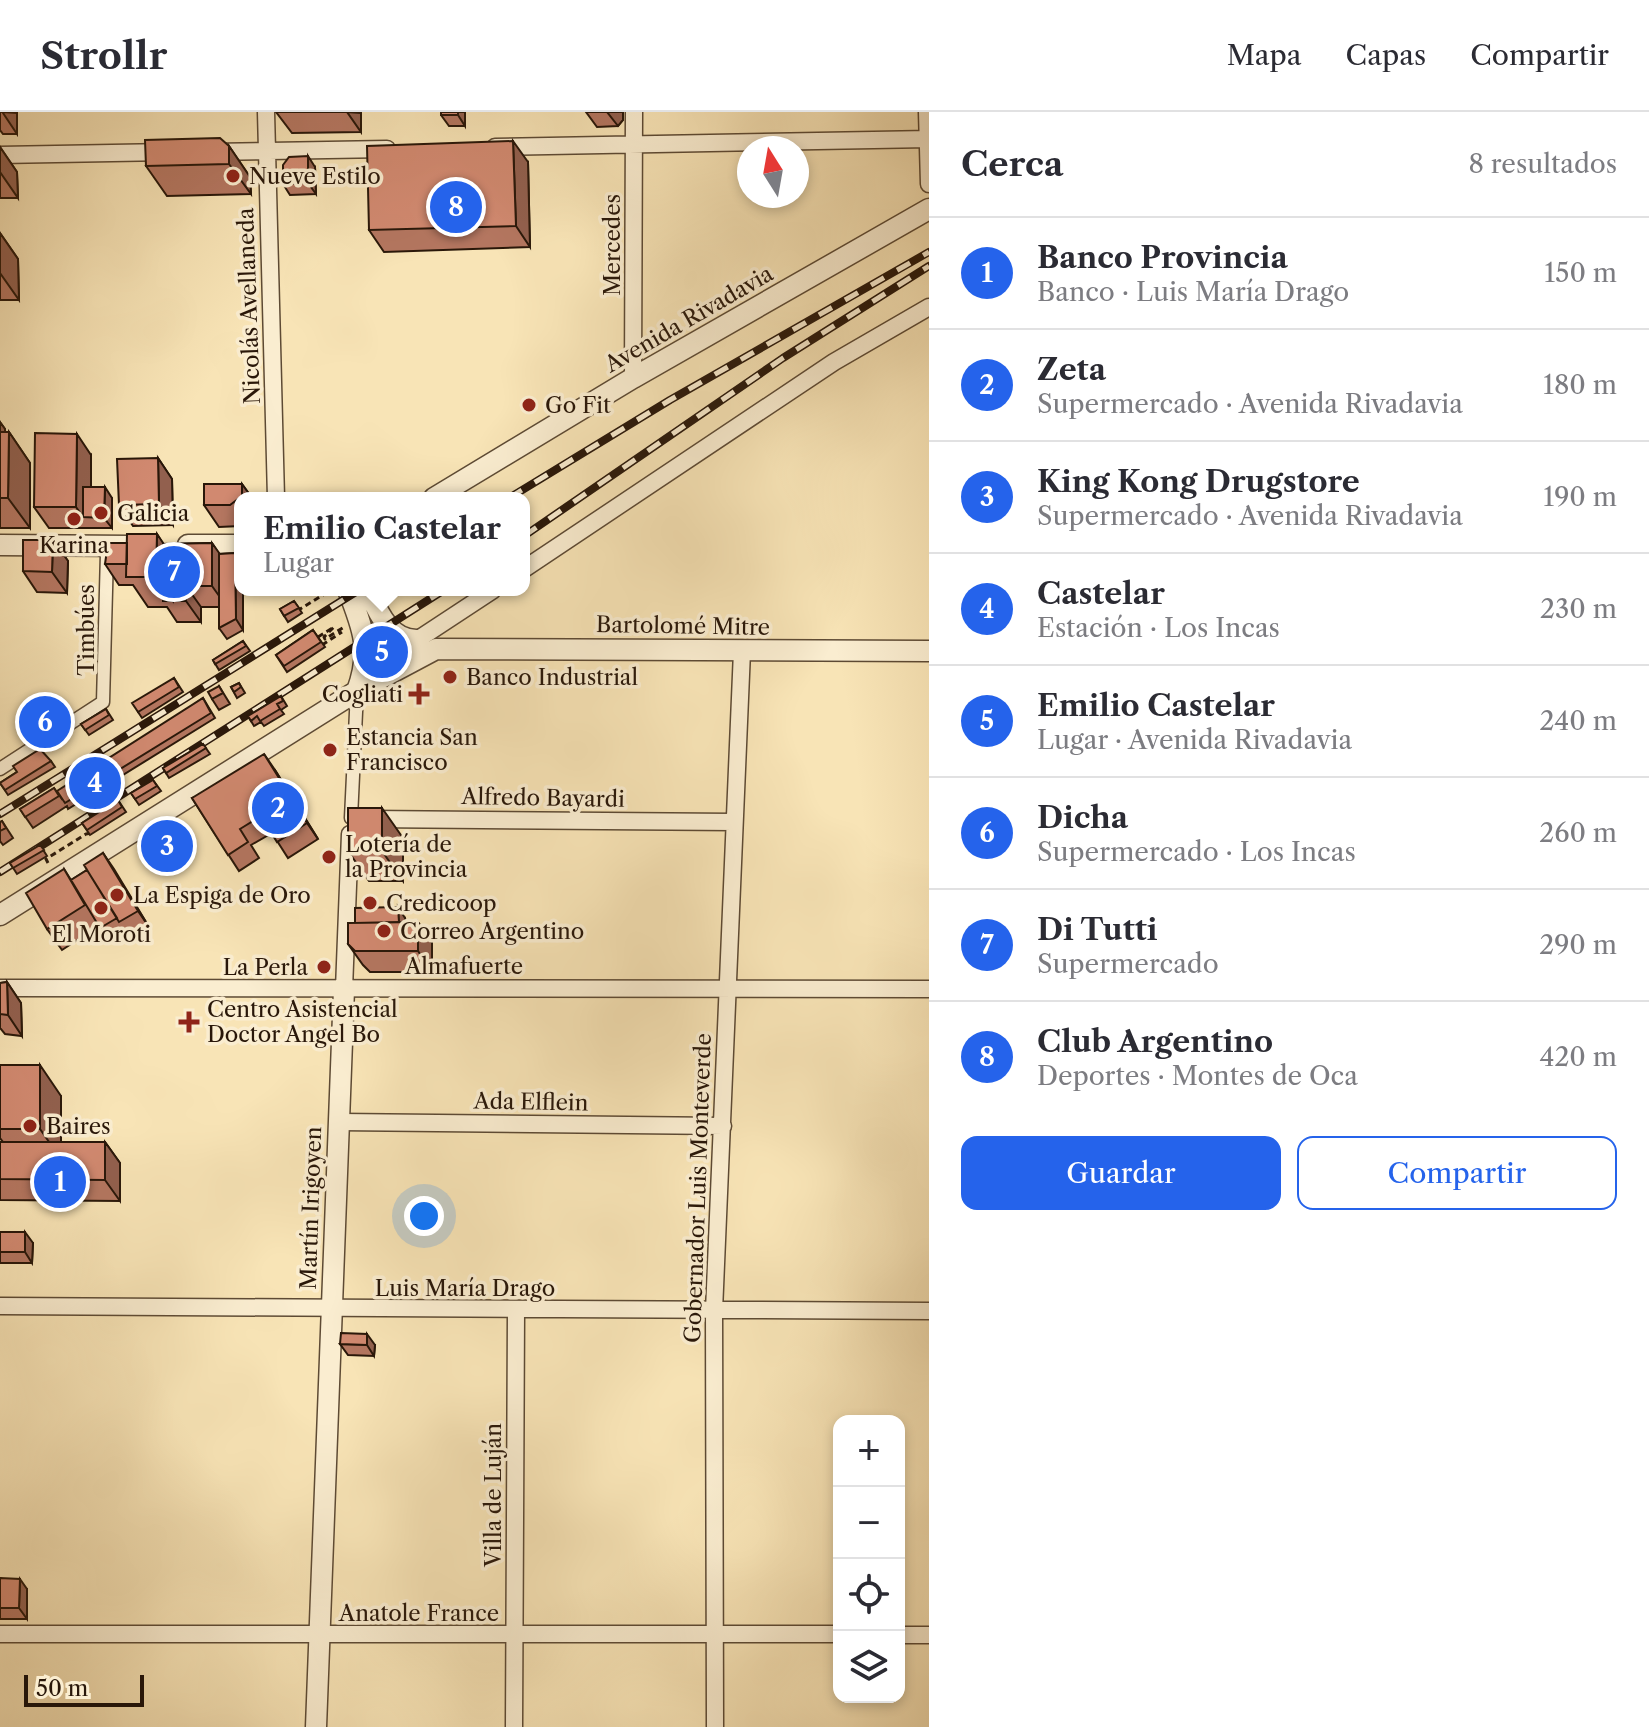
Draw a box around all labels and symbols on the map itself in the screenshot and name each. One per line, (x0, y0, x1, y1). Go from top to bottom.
north arrow (737, 136, 809, 208)
place label: Nueve Estilo (249, 163, 381, 190)
marker: Nueve Estilo (224, 167, 242, 185)
pin: 8 (430, 177, 482, 237)
street label: Mercedes (599, 194, 626, 296)
street label: Nicolás Avellaneda (232, 207, 266, 405)
street label: Avenida Rivadavia (599, 260, 778, 379)
place label: Go Fit (545, 392, 611, 419)
marker: Go Fit (520, 396, 538, 414)
place label: Galicia (117, 500, 190, 527)
marker: Galicia (92, 504, 110, 522)
marker: Karina (65, 510, 83, 528)
place label: Karina (39, 532, 109, 559)
pin: 7 (148, 542, 200, 602)
street label: Timbúes (73, 584, 100, 676)
street label: Bartolomé Mitre (596, 611, 770, 641)
pin: 5 (356, 622, 408, 682)
place label: Banco Industrial (466, 664, 638, 691)
marker: Banco Industrial (441, 668, 459, 686)
place label: Cogliati (322, 681, 403, 708)
marker: Cogliati (410, 685, 428, 703)
pin: 6 (19, 692, 71, 752)
place label: Estancia San Francisco (346, 724, 478, 776)
marker: Estancia San Francisco (321, 741, 339, 759)
pin: 4 (69, 753, 121, 813)
pin: 2 (252, 778, 304, 838)
street label: Alfredo Bayardi (460, 783, 625, 813)
pin: 3 (141, 816, 193, 876)
place label: Lotería de la Provincia (345, 831, 468, 883)
marker: Lotería de la Provincia (320, 848, 338, 866)
place label: La Espiga de Oro (133, 882, 311, 909)
marker: La Espiga de Oro (108, 886, 126, 904)
place label: Credicoop (386, 890, 496, 917)
marker: Credicoop (361, 894, 379, 912)
marker: El Moroti (92, 899, 110, 917)
place label: Correo Argentino (400, 918, 584, 945)
place label: El Moroti (51, 921, 151, 948)
marker: Correo Argentino (375, 922, 393, 940)
street label: Almafuerte (404, 953, 523, 980)
place label: La Perla (223, 954, 308, 981)
marker: La Perla (315, 958, 333, 976)
place label: Centro Asistencial Doctor Angel Bo (207, 996, 398, 1048)
marker: Centro Asistencial Doctor Angel Bo (178, 1011, 200, 1033)
street label: Gobernador Luis Monteverde (679, 1033, 717, 1343)
street label: Ada Elflein (472, 1087, 589, 1117)
place label: Baires (46, 1113, 111, 1140)
marker: Baires (21, 1117, 39, 1135)
street label: Martín Irigoyen (295, 1126, 327, 1290)
pin: 1 (34, 1152, 86, 1212)
your location (404, 1196, 444, 1236)
street label: Luis María Drago (375, 1275, 555, 1302)
street label: Villa de Luján (480, 1423, 507, 1568)
street label: Anatole France (338, 1600, 499, 1627)
scale bar (24, 1671, 144, 1707)

